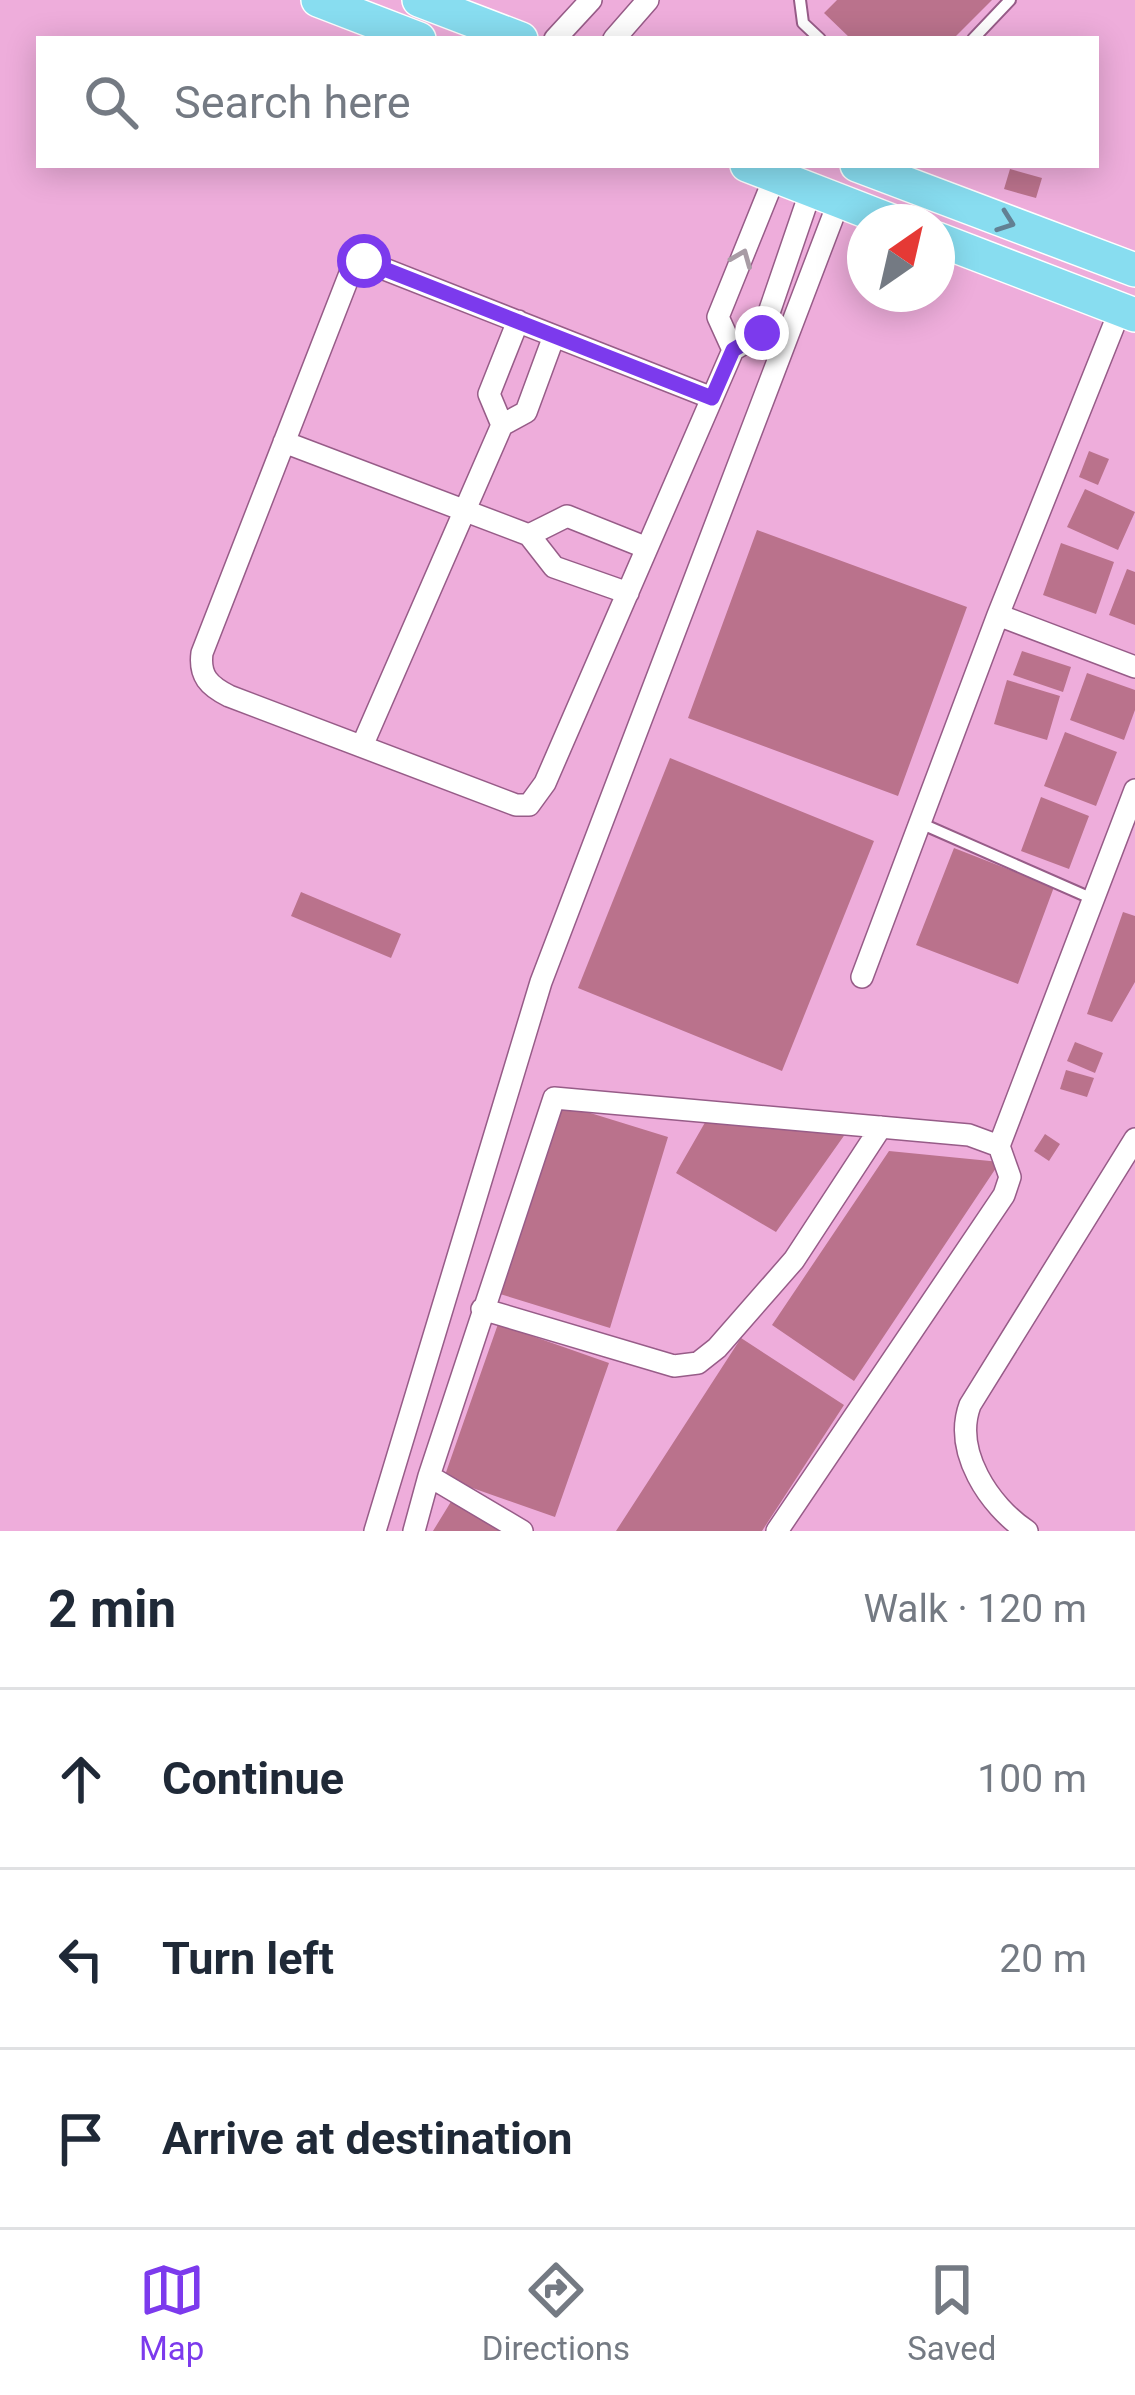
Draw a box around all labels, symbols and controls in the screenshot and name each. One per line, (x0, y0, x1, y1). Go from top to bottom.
search box (36, 36, 1099, 168)
icon: search (78, 69, 144, 135)
text: Search here (174, 76, 411, 129)
north arrow (847, 204, 955, 312)
one-way arrow (994, 208, 1015, 232)
route start (337, 234, 391, 288)
one-way arrow (728, 249, 752, 270)
route end (735, 306, 789, 360)
text: 2 min (48, 1580, 176, 1639)
text: Walk · 120 m (863, 1586, 1087, 1632)
icon: ahead (48, 1746, 114, 1812)
text: Continue (162, 1752, 344, 1805)
text: 100 m (977, 1756, 1087, 1802)
icon: left (48, 1926, 114, 1992)
text: Turn left (162, 1932, 334, 1985)
text: 20 m (999, 1936, 1087, 1982)
icon: arrive (48, 2106, 114, 2172)
text: Arrive at destination (162, 2112, 573, 2165)
tab: Map (139, 2257, 205, 2368)
tab: Directions (482, 2257, 630, 2368)
tab: Saved (907, 2257, 996, 2368)

